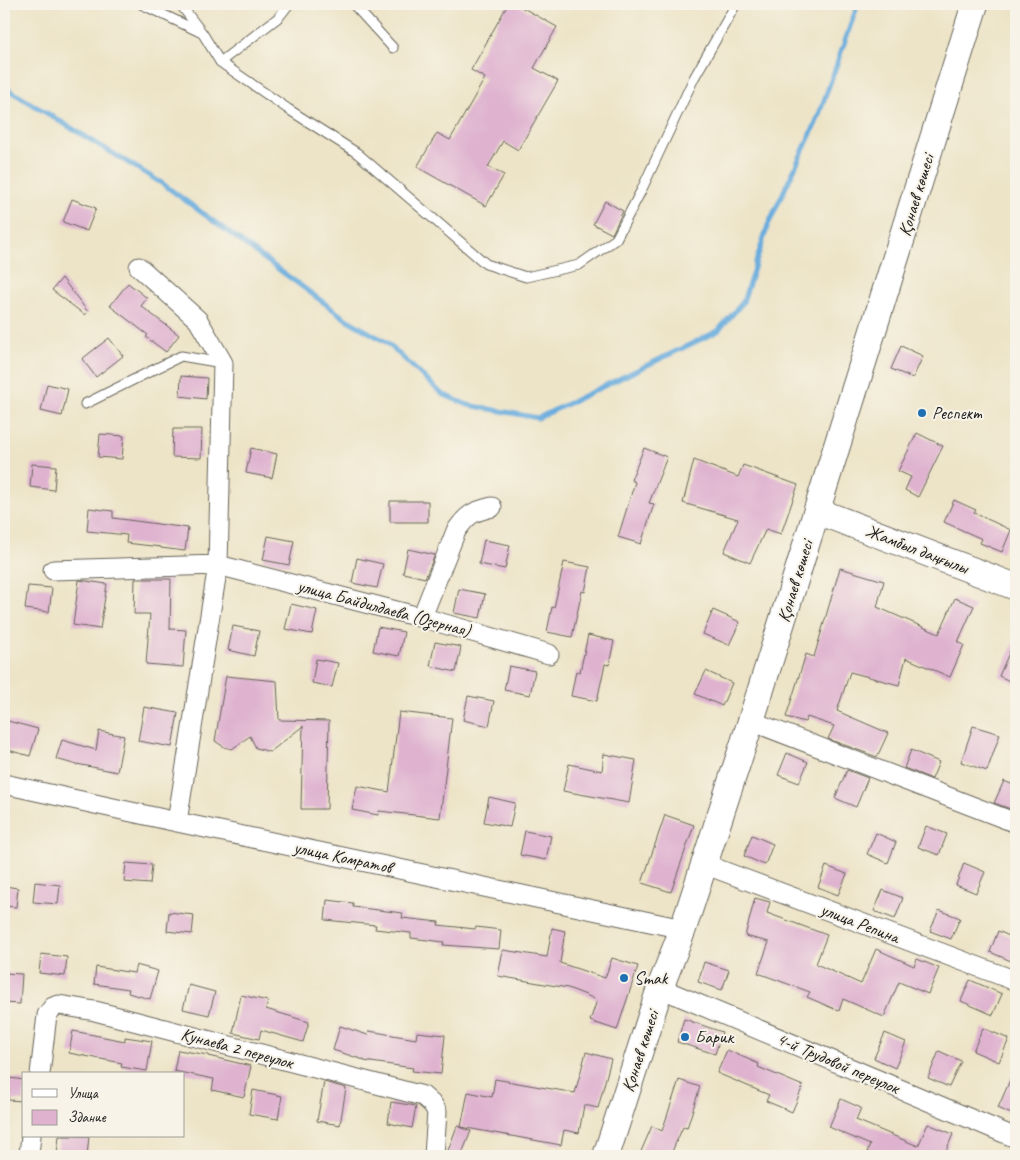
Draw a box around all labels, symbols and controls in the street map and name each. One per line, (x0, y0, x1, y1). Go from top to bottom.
street label: Қонаев көшесі (893, 149, 940, 239)
place label: Респект (932, 402, 983, 424)
marker: Респект (916, 407, 928, 419)
street label: Жамбыл даңғылы (863, 519, 973, 579)
street label: Қонаев көшесі (772, 535, 819, 625)
street label: улица Байдилдаева (Озерная) (294, 574, 474, 643)
street label: улица Комратов (291, 836, 397, 879)
street label: улица Репина (817, 898, 904, 949)
place label: Smak (634, 967, 669, 989)
marker: Smak (618, 972, 630, 984)
street label: Қонаев көшесі (616, 1005, 664, 1095)
street label: Кунаева 2 переулок (179, 1023, 298, 1074)
place label: Барик (695, 1026, 735, 1048)
street label: 4-й Трудовой переулок (774, 1027, 905, 1100)
marker: Барик (679, 1031, 691, 1043)
legend (22, 1072, 185, 1138)
text: Улица (68, 1084, 99, 1103)
text: Здание (68, 1108, 107, 1127)

